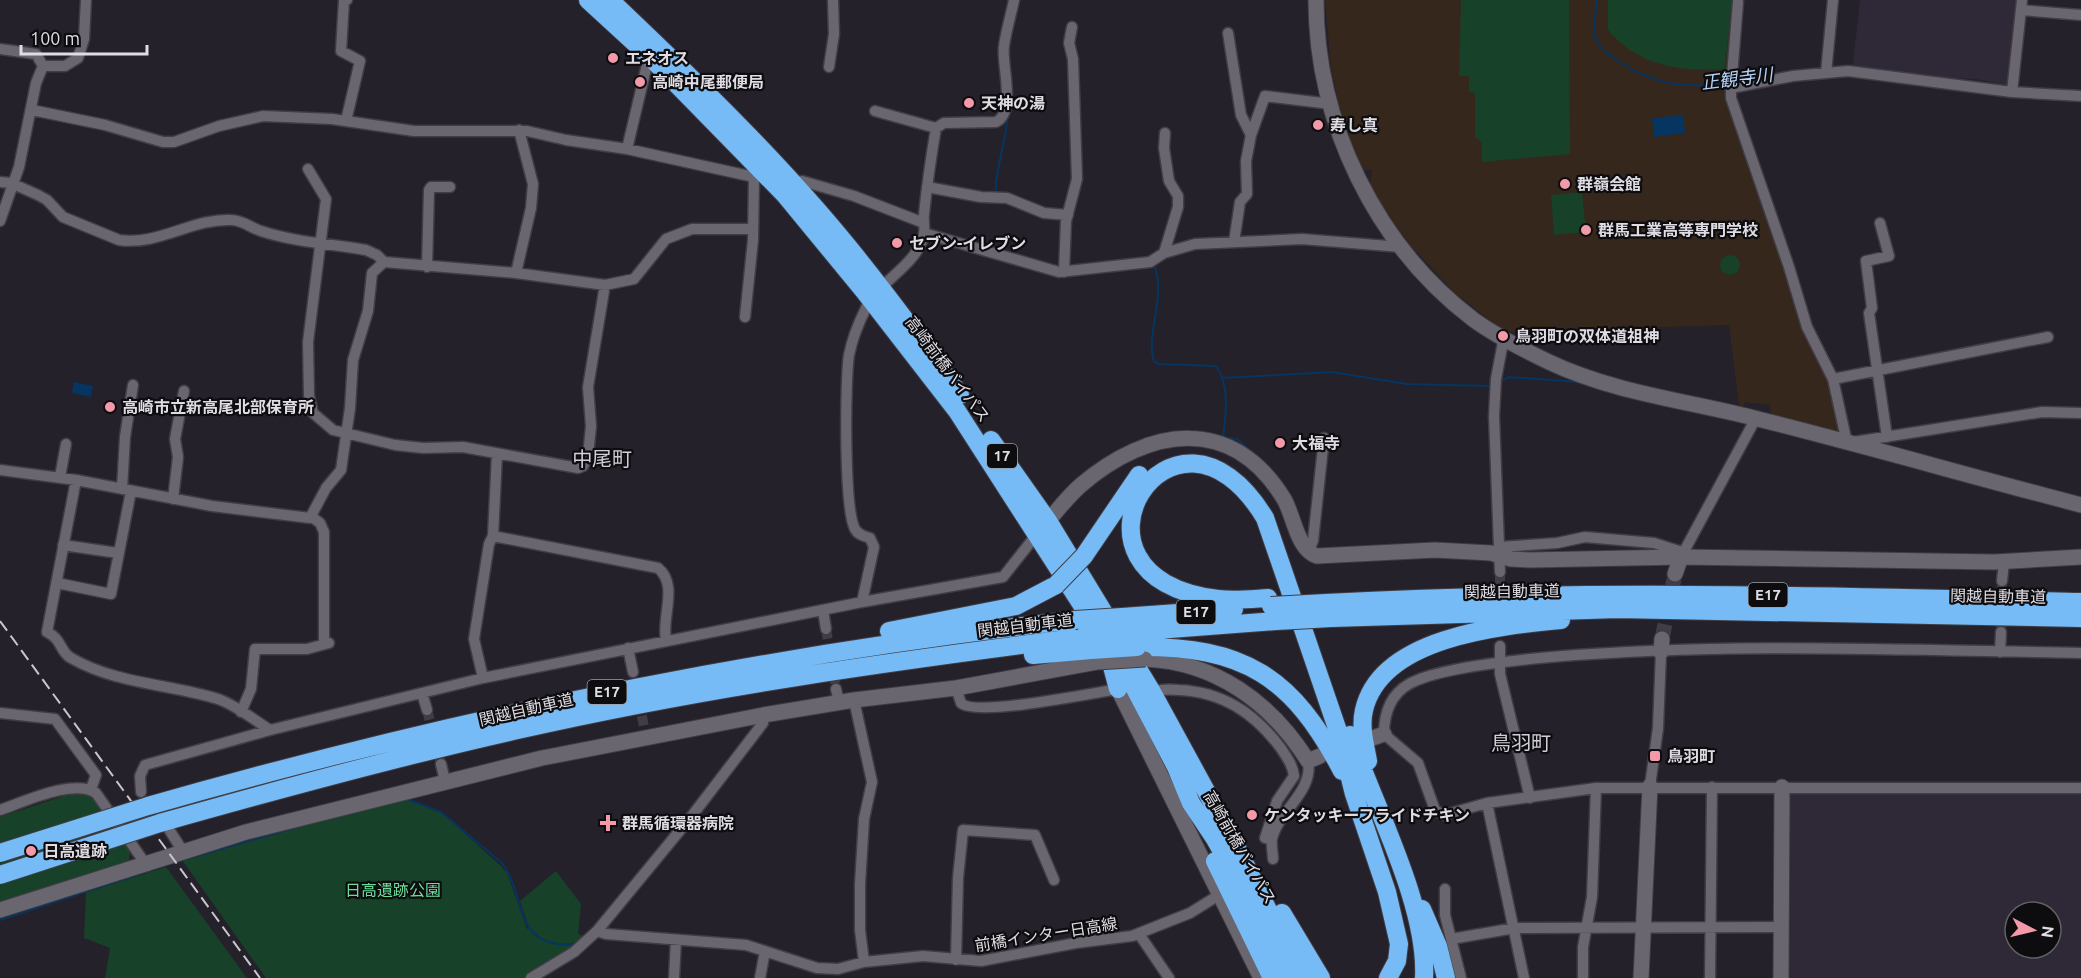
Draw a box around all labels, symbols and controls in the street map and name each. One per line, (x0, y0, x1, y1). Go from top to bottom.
scale bar (21, 18, 147, 56)
text: 100 m (30, 28, 80, 48)
place label: エネオス (625, 49, 689, 67)
marker: エネオス (606, 51, 620, 65)
water label: 正観寺川 (1700, 63, 1776, 92)
place label: 高崎中尾郵便局 (652, 73, 764, 91)
marker: 高崎中尾郵便局 (633, 75, 647, 89)
place label: 天神の湯 (981, 94, 1045, 112)
marker: 天神の湯 (962, 96, 976, 110)
place label: 寿し真 (1330, 116, 1378, 134)
marker: 寿し真 (1311, 118, 1325, 132)
place label: 群嶺会館 (1577, 175, 1641, 193)
marker: 群嶺会館 (1558, 177, 1572, 191)
place label: 群馬工業高等専門学校 (1598, 221, 1758, 239)
marker: 群馬工業高等専門学校 (1579, 223, 1593, 237)
place label: セブン-イレブン (909, 234, 1026, 252)
marker: セブン-イレブン (890, 236, 904, 250)
street label: 高崎前橋バイパス (902, 313, 994, 425)
place label: 鳥羽町の双体道祖神 (1515, 327, 1659, 345)
marker: 鳥羽町の双体道祖神 (1496, 329, 1510, 343)
place label: 高崎市立新高尾北部保育所 (122, 398, 314, 416)
marker: 高崎市立新高尾北部保育所 (103, 400, 117, 414)
place label: 大福寺 (1292, 434, 1340, 452)
marker: 大福寺 (1273, 436, 1287, 450)
road number: 17 (987, 444, 1017, 468)
district label: 中尾町 (572, 447, 632, 470)
street label: 関越自動車道 (1464, 581, 1560, 601)
road number: E17 (1748, 583, 1788, 607)
street label: 関越自動車道 (1950, 586, 2046, 606)
road number: E17 (1176, 600, 1216, 624)
street label: 関越自動車道 (976, 610, 1074, 640)
road number: E17 (588, 680, 626, 704)
street label: 関越自動車道 (477, 689, 575, 729)
district label: 鳥羽町 (1491, 731, 1551, 754)
place label: 鳥羽町 (1667, 747, 1715, 765)
marker: 鳥羽町 (1648, 749, 1662, 763)
street label: 高崎前橋バイパス (1200, 787, 1280, 907)
place label: ケンタッキーフライドチキン (1264, 806, 1470, 824)
marker: ケンタッキーフライドチキン (1245, 808, 1259, 822)
marker: 群馬循環器病院 (599, 814, 617, 832)
place label: 群馬循環器病院 (622, 814, 734, 832)
place label: 日高遺跡 (43, 842, 107, 860)
marker: 日高遺跡 (24, 844, 38, 858)
park label: 日高遺跡公園 (345, 881, 441, 899)
north arrow (2003, 900, 2063, 960)
street label: 前橋インター日高線 (973, 914, 1119, 954)
text: N (2038, 925, 2058, 939)

